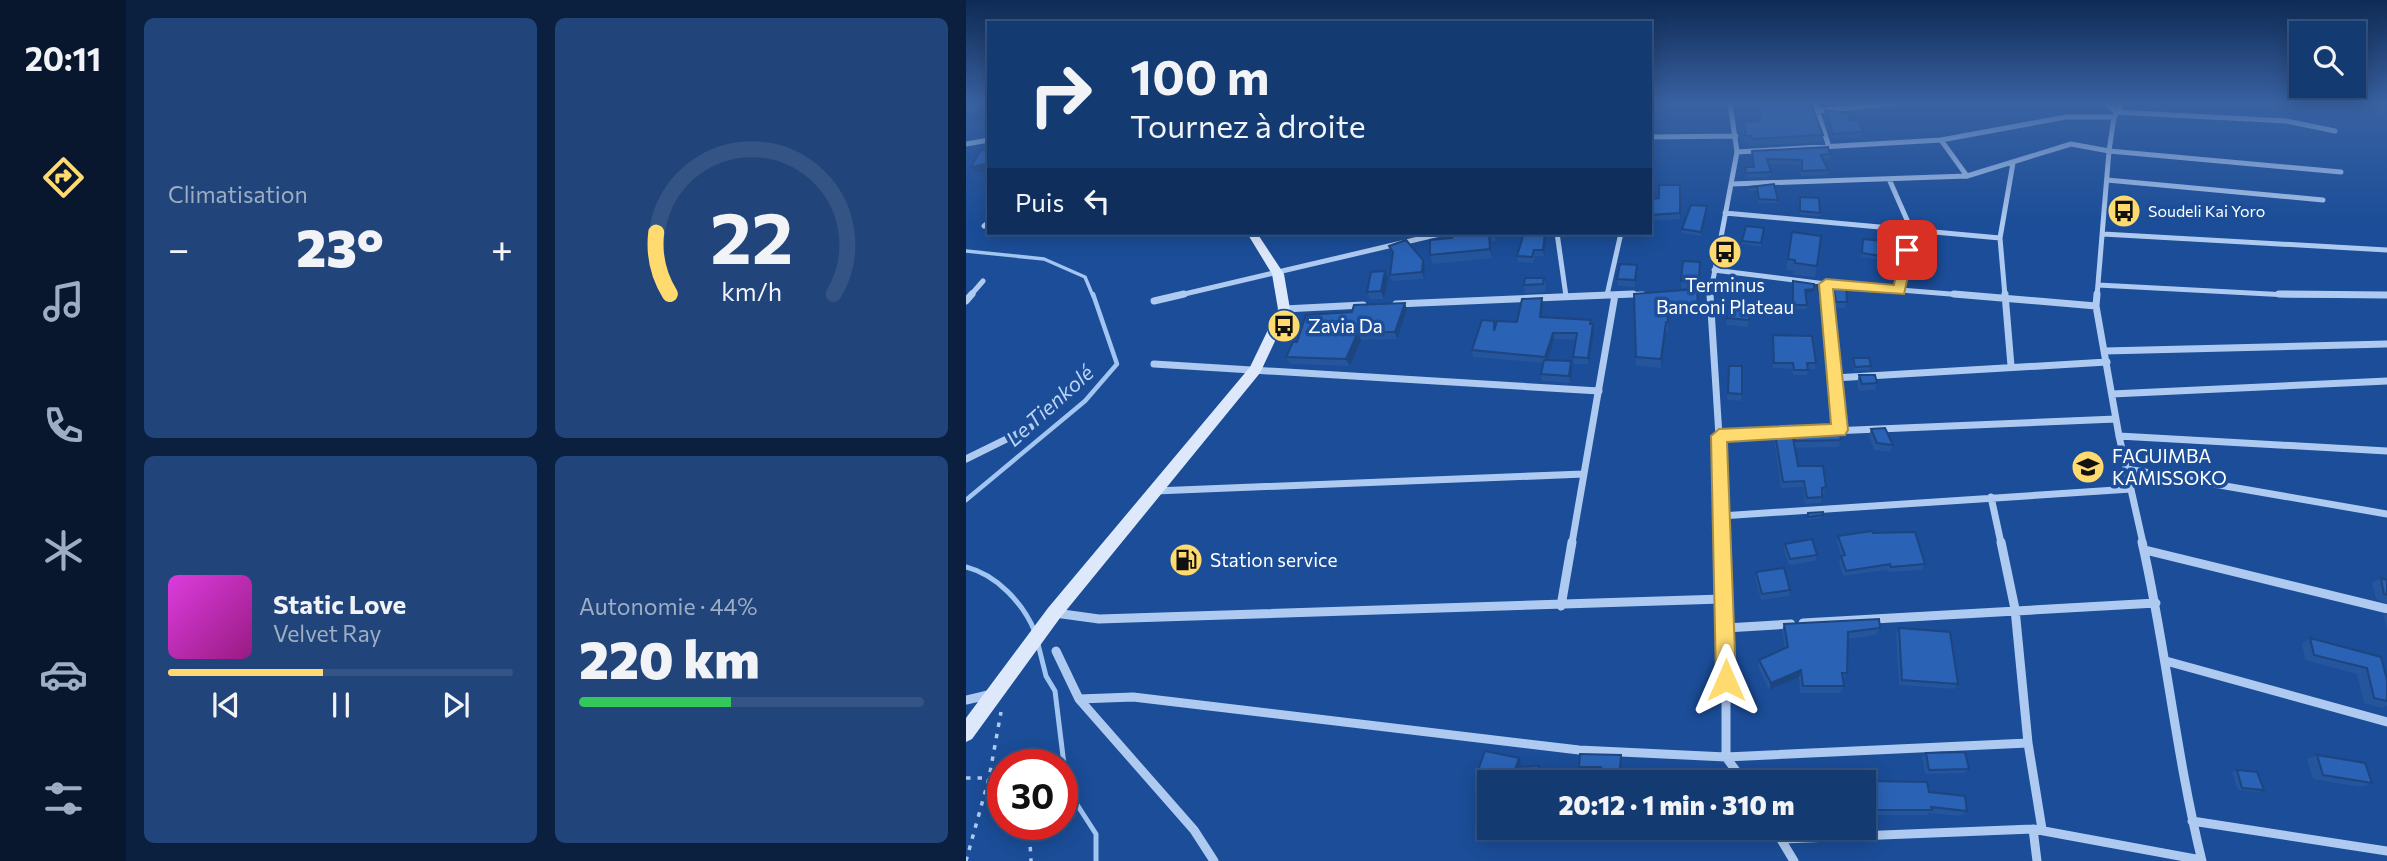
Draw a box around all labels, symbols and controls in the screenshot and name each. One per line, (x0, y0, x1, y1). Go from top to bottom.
map controls (2289, 21, 2366, 98)
button: search (2289, 21, 2366, 98)
text: 20:11 (25, 38, 101, 78)
text: 100 m (1130, 45, 1269, 105)
icon: right (1015, 49, 1106, 140)
text: Tournez à droite (1130, 105, 1366, 145)
icon: directions (39, 153, 88, 202)
text: Climatisation (168, 180, 308, 208)
icon: left (1078, 182, 1116, 220)
text: Puis (1015, 186, 1064, 217)
text: 22 (710, 190, 793, 279)
bus stop icon: Soudeli Kai Yoro (2105, 192, 2143, 230)
place label: Soudeli Kai Yoro (2148, 201, 2265, 220)
text: 23° (296, 214, 384, 278)
pin (1877, 220, 1937, 280)
text: − (168, 224, 190, 271)
text: + (491, 224, 513, 271)
icon: arrive (1888, 231, 1926, 269)
bus stop icon: Terminus Banconi Plateau (1706, 233, 1744, 271)
place label: Terminus Banconi Plateau (1656, 273, 1794, 318)
text: km/h (721, 276, 782, 306)
icon: music (39, 277, 88, 326)
bus stop icon: Zavia Da (1265, 307, 1303, 345)
place label: Zavia Da (1308, 314, 1383, 337)
water label: Le Tienkolé (1000, 359, 1099, 451)
icon: phone (39, 401, 88, 450)
place label: FAGUIMBA KAMISSOKO (2112, 444, 2227, 489)
school or university icon: FAGUIMBA KAMISSOKO (2069, 448, 2107, 486)
icon: climate (39, 526, 88, 575)
fuel station icon: Station service (1167, 541, 1205, 579)
place label: Station service (1210, 548, 1338, 571)
text: Static Love (273, 588, 406, 619)
text: Autonomie · 44% (579, 592, 758, 620)
text: Velvet Ray (273, 619, 381, 647)
text: 220 km (579, 626, 760, 690)
position arrow (1689, 643, 1763, 717)
icon: car (39, 650, 88, 699)
icon: previous (207, 686, 245, 724)
icon: pause (322, 686, 360, 724)
icon: next (437, 686, 475, 724)
speed limit sign: 30 (987, 749, 1078, 840)
icon: filters (39, 774, 88, 823)
text: 20:12 · 1 min · 310 m (1558, 789, 1795, 820)

